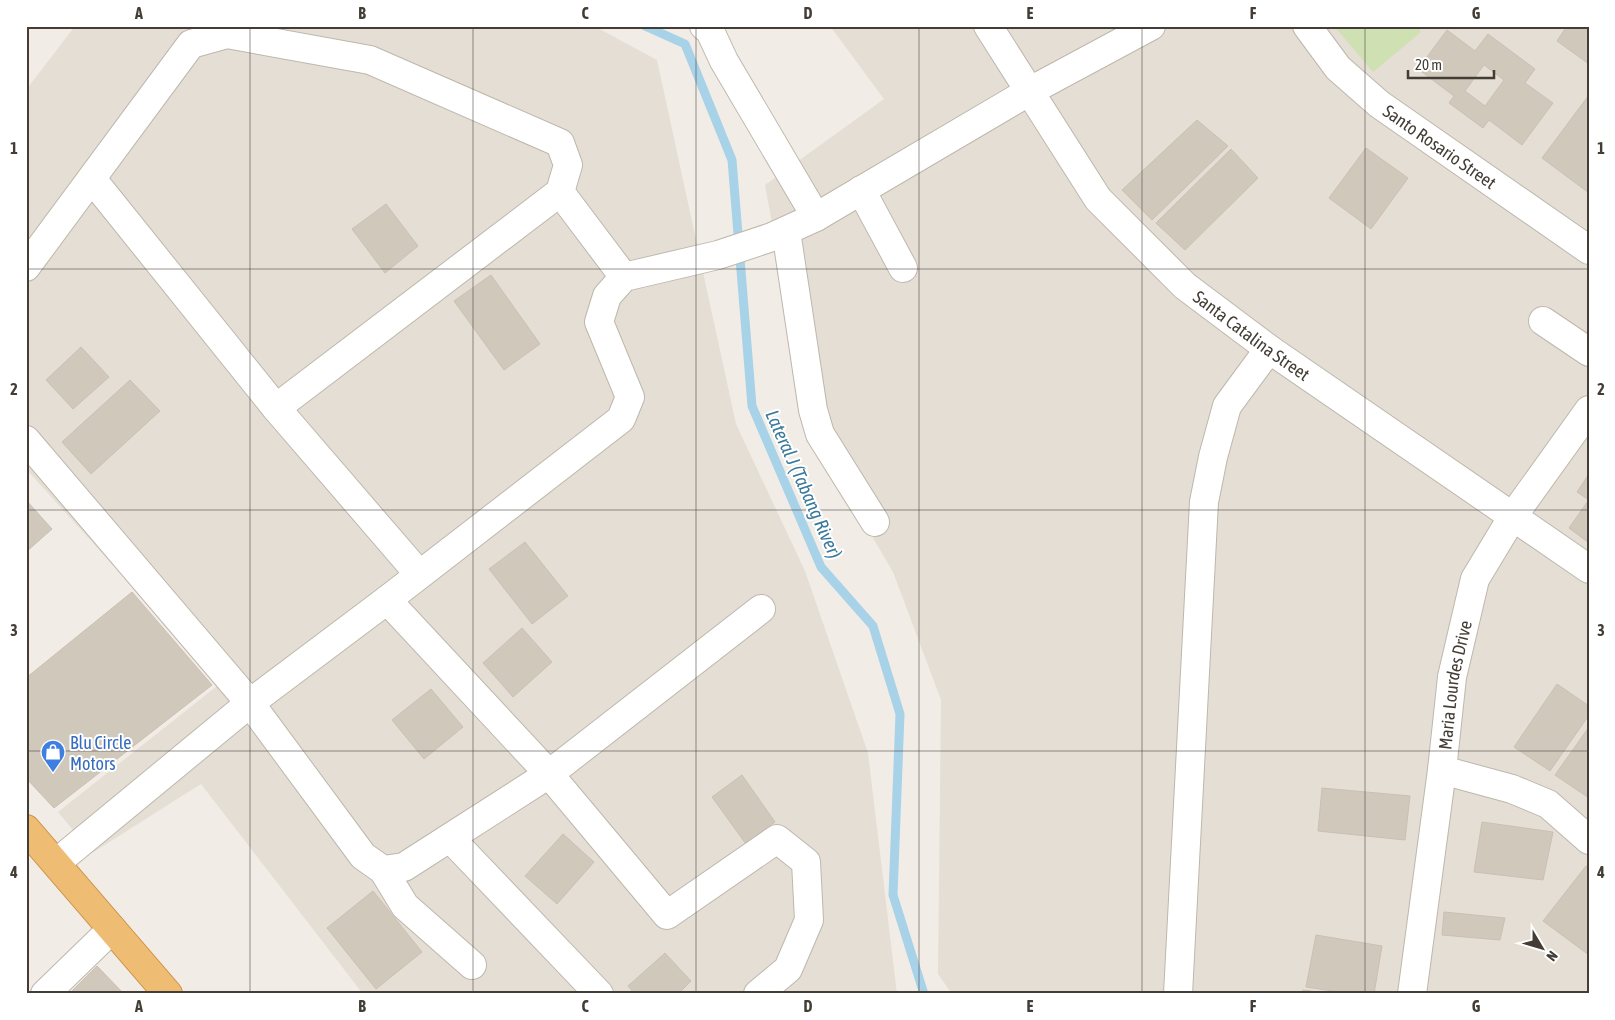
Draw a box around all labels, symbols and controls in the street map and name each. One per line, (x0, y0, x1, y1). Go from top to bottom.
text: A (134, 4, 143, 22)
text: B (358, 4, 366, 22)
text: C (581, 4, 589, 22)
text: D (804, 4, 813, 22)
text: E (1027, 4, 1034, 22)
text: F (1250, 4, 1257, 22)
text: G (1472, 4, 1481, 22)
scale bar (1408, 48, 1494, 80)
text: 20 m (1415, 56, 1442, 73)
street label: Santo Rosario Street (1379, 100, 1500, 193)
text: 1 (10, 139, 18, 157)
text: 1 (1597, 139, 1605, 157)
street label: Santa Catalina Street (1190, 286, 1314, 384)
text: 2 (10, 380, 18, 398)
text: 2 (1597, 380, 1605, 398)
water label: Lateral J (Tabang River) (761, 407, 847, 561)
street label: Maria Lourdes Drive (1434, 618, 1475, 751)
text: 3 (10, 621, 18, 639)
text: 3 (1597, 621, 1605, 639)
place label: Blu Circle Motors (70, 732, 131, 774)
shop icon: Blu Circle Motors (40, 739, 66, 773)
text: 4 (9, 863, 18, 881)
text: 4 (1596, 863, 1605, 881)
north arrow (1518, 922, 1568, 972)
text: N (1543, 948, 1561, 964)
text: A (134, 997, 143, 1015)
text: B (358, 997, 366, 1015)
text: C (581, 997, 589, 1015)
text: D (804, 997, 813, 1015)
text: E (1027, 997, 1034, 1015)
text: F (1250, 997, 1257, 1015)
text: G (1472, 997, 1481, 1015)

